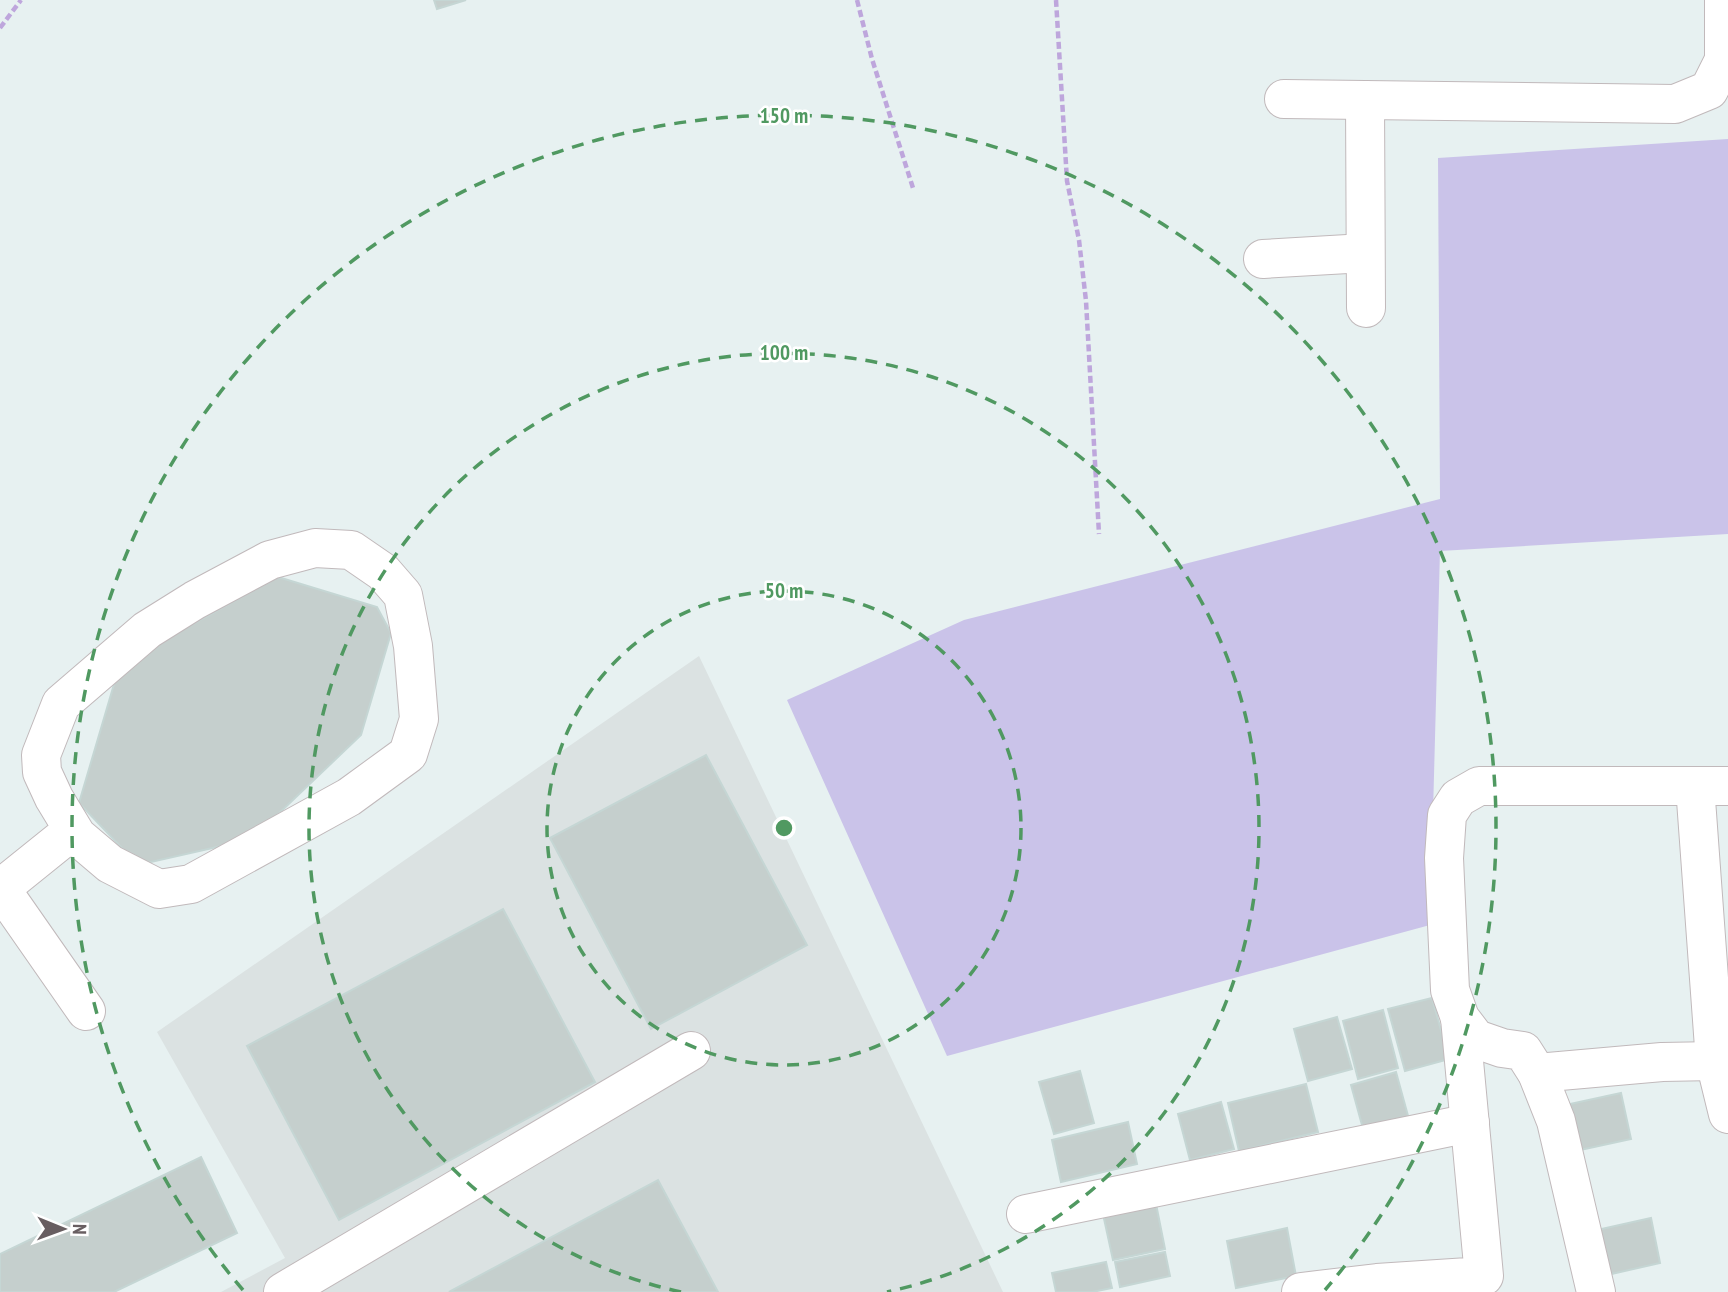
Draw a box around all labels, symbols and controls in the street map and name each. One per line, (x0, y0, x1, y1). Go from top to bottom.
text: 150 m (760, 102, 808, 129)
text: 100 m (760, 339, 808, 366)
text: 50 m (765, 577, 803, 604)
centre of rings (772, 816, 796, 840)
north arrow (28, 1194, 98, 1264)
text: N (68, 1224, 92, 1235)

